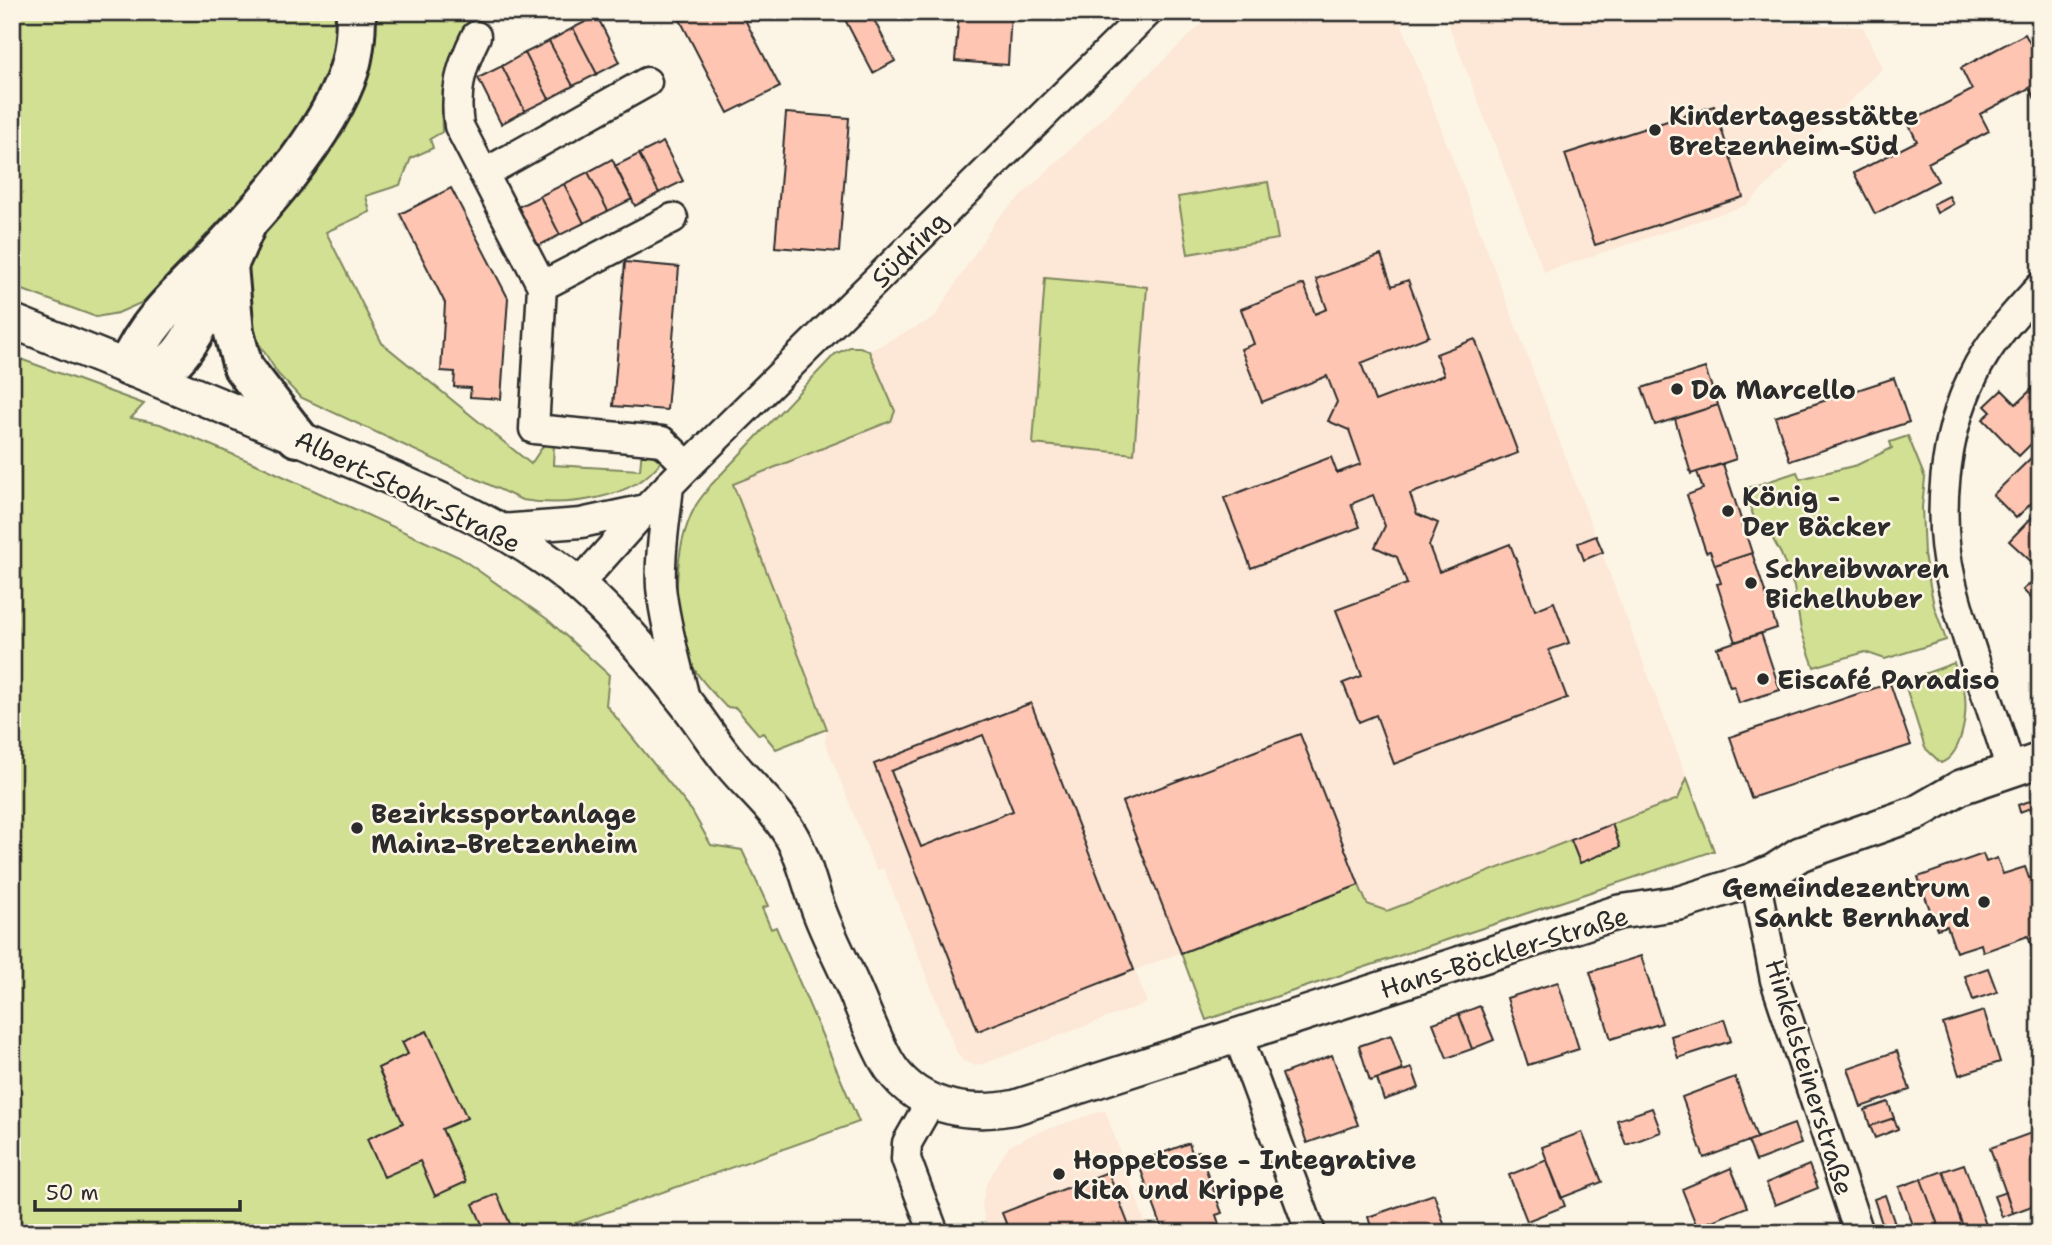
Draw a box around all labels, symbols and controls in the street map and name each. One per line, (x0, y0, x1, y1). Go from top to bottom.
place label: Kindertagesstätte Bretzenheim-Süd (1669, 98, 1919, 163)
marker: Kindertagesstätte Bretzenheim-Süd (1647, 122, 1663, 138)
street label: Südring (863, 203, 955, 295)
place label: Da Marcello (1691, 372, 1856, 407)
marker: Da Marcello (1669, 381, 1685, 397)
street label: Albert-Stohr-Straße (289, 421, 527, 561)
place label: König - Der Bäcker (1742, 479, 1891, 544)
marker: König - Der Bäcker (1720, 503, 1736, 519)
place label: Schreibwaren Bichelhuber (1765, 551, 1949, 616)
marker: Schreibwaren Bichelhuber (1743, 575, 1759, 591)
place label: Eiscafé Paradiso (1777, 662, 2000, 697)
marker: Eiscafé Paradiso (1755, 671, 1771, 687)
place label: Bezirkssportanlage Mainz-Bretzenheim (371, 796, 638, 861)
marker: Bezirkssportanlage Mainz-Bretzenheim (349, 820, 365, 836)
place label: Gemeindezentrum Sankt Bernhard (1722, 870, 1970, 935)
marker: Gemeindezentrum Sankt Bernhard (1976, 894, 1992, 910)
street label: Hans-Böckler-Straße (1376, 898, 1632, 1006)
street label: Hinkelsteinerstraße (1757, 955, 1863, 1199)
place label: Hoppetosse - Integrative Kita und Krippe (1073, 1142, 1417, 1207)
marker: Hoppetosse - Integrative Kita und Krippe (1051, 1166, 1067, 1182)
scale bar (35, 1168, 240, 1212)
text: 50 m (46, 1179, 99, 1207)

